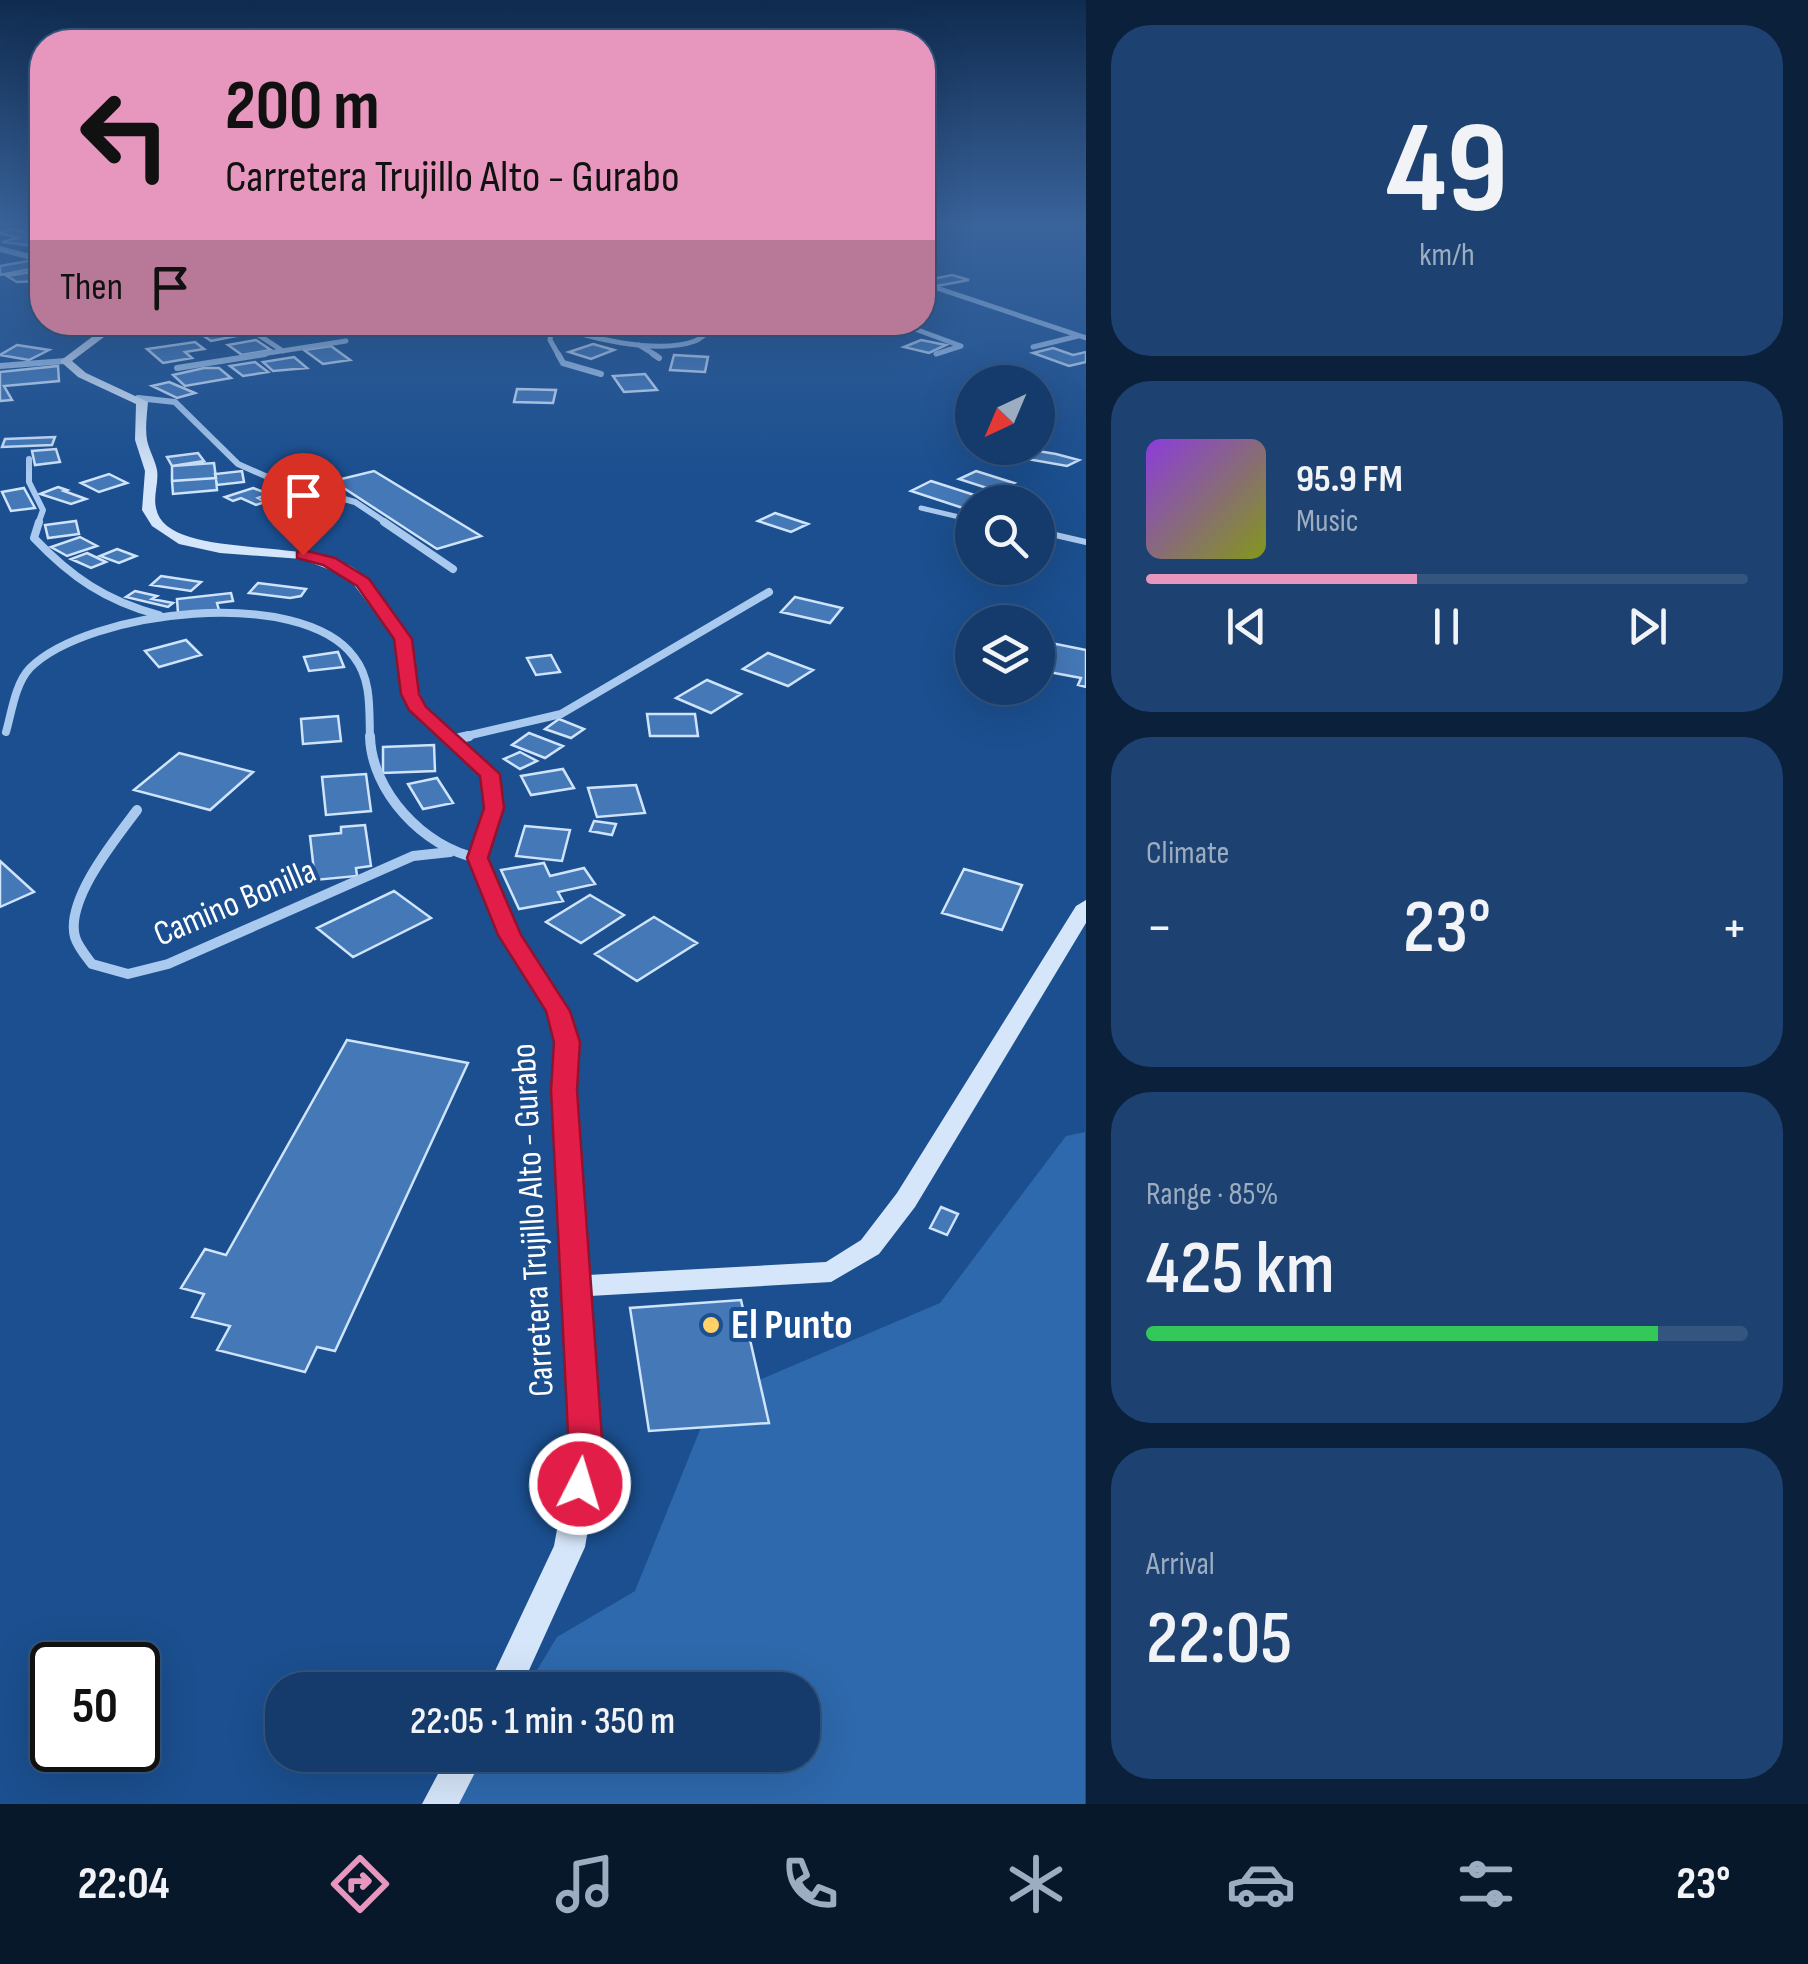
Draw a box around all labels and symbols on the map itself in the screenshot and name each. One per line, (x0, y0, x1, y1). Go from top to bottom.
north arrow (955, 365, 1055, 465)
pin (261, 453, 346, 556)
street label: Camino Bonilla (147, 850, 323, 956)
street label: Carretera Trujillo Alto - Gurabo (502, 1042, 564, 1398)
place label: El Punto (731, 1300, 853, 1351)
marker: El Punto (700, 1314, 722, 1336)
position arrow (528, 1432, 632, 1536)
speed limit sign: 50 (30, 1642, 160, 1772)

